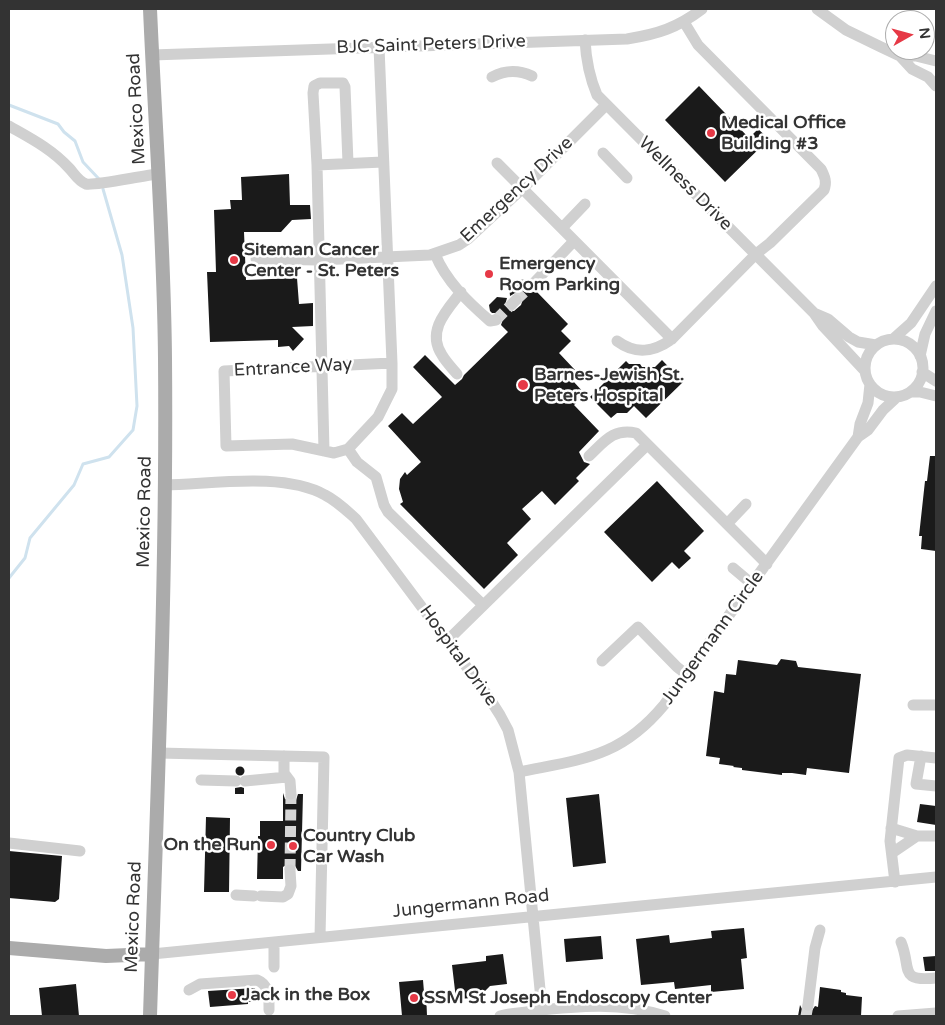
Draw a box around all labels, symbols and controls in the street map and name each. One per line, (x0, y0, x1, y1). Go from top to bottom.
north arrow (885, 10, 935, 60)
text: N (915, 27, 934, 40)
street label: BJC Saint Peters Drive (336, 31, 526, 59)
street label: Mexico Road (123, 53, 151, 165)
place label: Medical Office Building #3 (721, 112, 846, 154)
marker: Medical Office Building #3 (705, 127, 717, 139)
street label: Emergency Drive (456, 132, 578, 248)
street label: Wellness Drive (634, 133, 736, 235)
place label: Siteman Cancer Center - St. Peters (244, 239, 399, 282)
place label: Emergency Room Parking (499, 253, 620, 296)
marker: Siteman Cancer Center - St. Peters (228, 254, 240, 266)
marker: Emergency Room Parking (483, 268, 495, 280)
street label: Entrance Way (233, 354, 353, 382)
place label: Barnes-Jewish St. Peters Hospital (534, 364, 684, 406)
marker: Barnes-Jewish St. Peters Hospital (516, 378, 530, 392)
street label: Mexico Road (133, 456, 157, 568)
street label: Jungermann Circle (657, 567, 769, 709)
street label: Hospital Drive (414, 601, 502, 711)
place label: Country Club Car Wash (303, 825, 415, 868)
place label: On the Run (163, 834, 261, 856)
marker: On the Run (265, 839, 277, 851)
marker: Country Club Car Wash (287, 840, 299, 852)
street label: Mexico Road (121, 861, 147, 973)
street label: Jungermann Road (392, 885, 550, 923)
place label: Jack in the Box (242, 984, 370, 1006)
place label: SSM St Joseph Endoscopy Center (424, 987, 712, 1009)
marker: Jack in the Box (226, 989, 238, 1001)
marker: SSM St Joseph Endoscopy Center (408, 992, 420, 1004)

